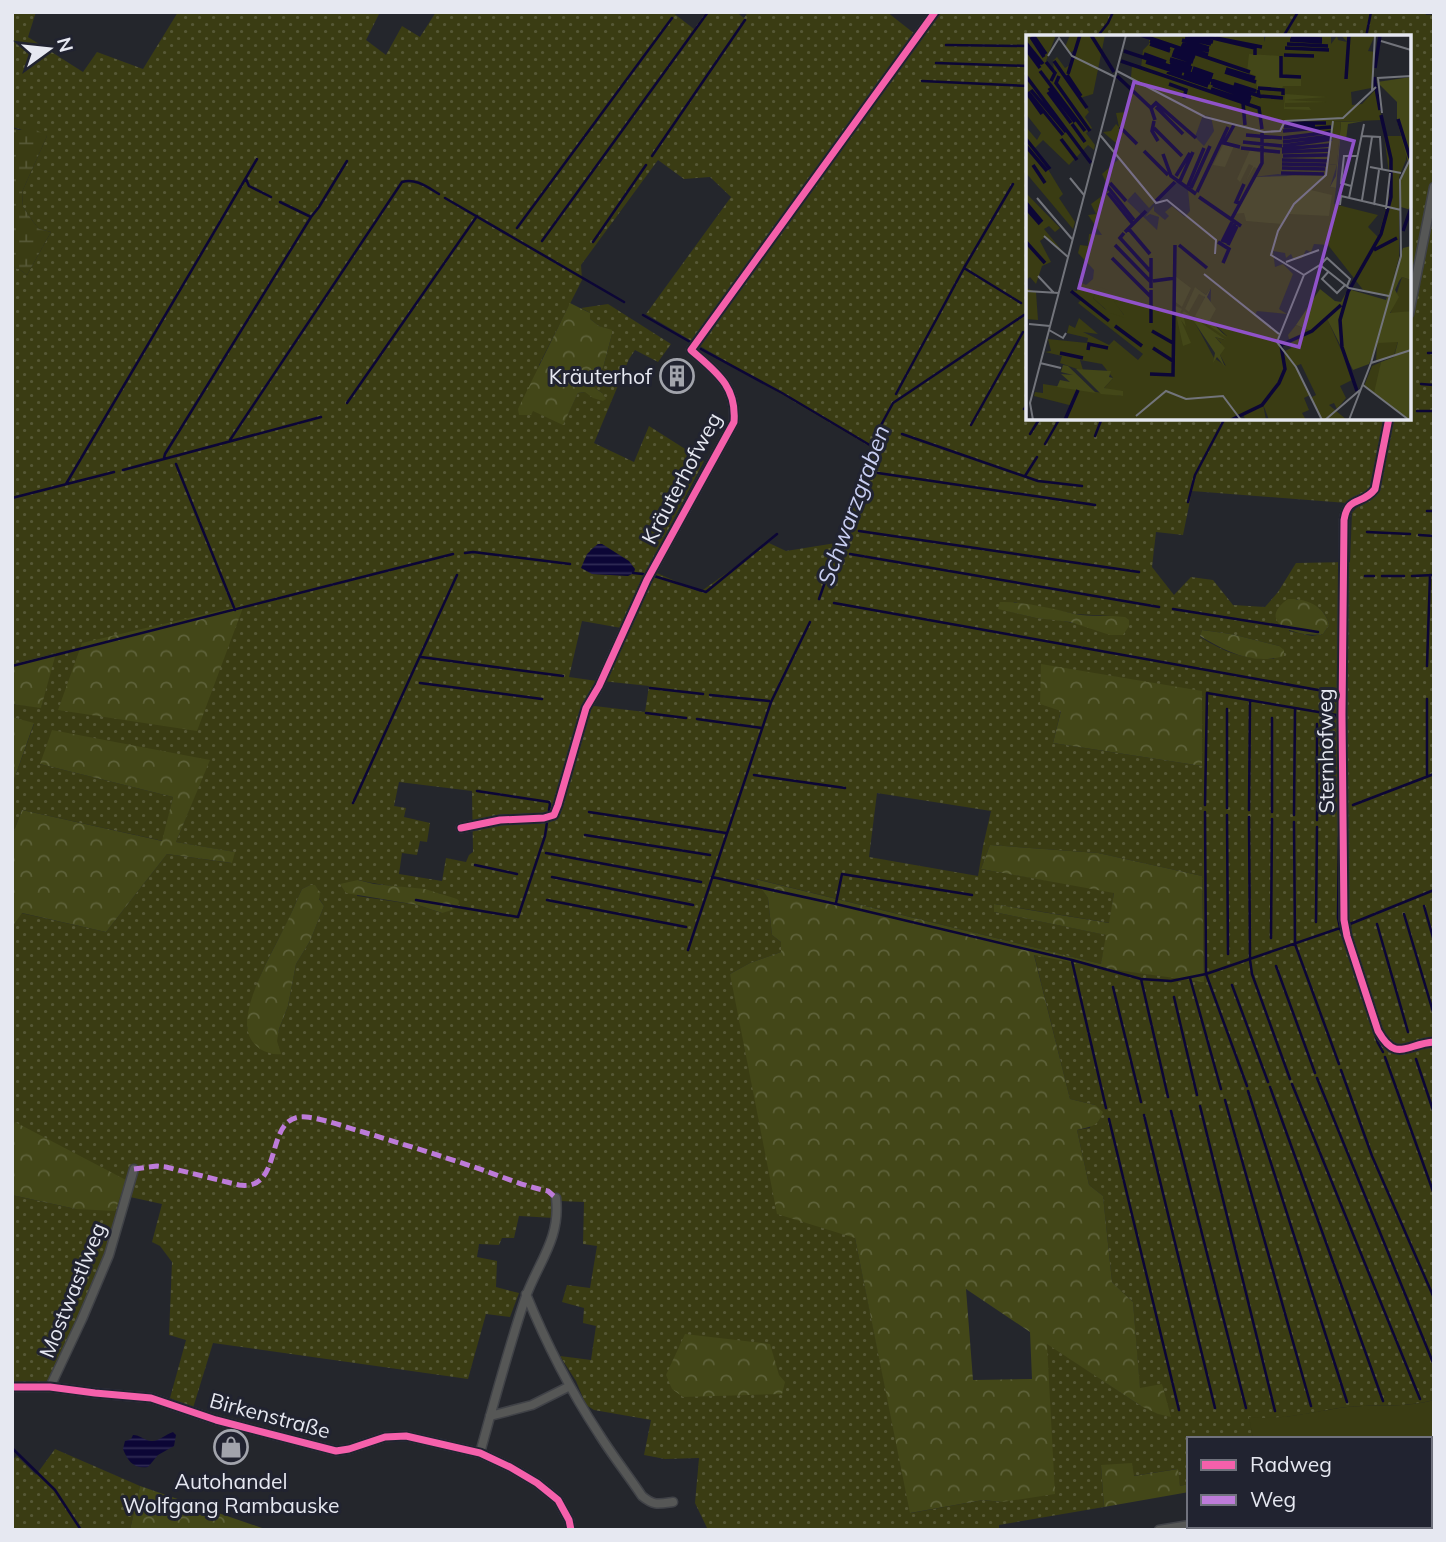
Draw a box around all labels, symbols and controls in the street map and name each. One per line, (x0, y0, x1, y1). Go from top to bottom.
north arrow (14, 14, 84, 84)
text: N (52, 35, 79, 55)
inset map (1026, 35, 1411, 420)
building icon: Kräuterhof (658, 357, 696, 395)
place label: Kräuterhof (549, 363, 653, 389)
street label: Kräuterhofweg (635, 408, 727, 548)
water label: Schwarzgraben (811, 421, 895, 589)
street label: Sternhofweg (1311, 688, 1339, 814)
street label: Mostwastlweg (33, 1219, 111, 1361)
street label: Birkenstraße (207, 1386, 333, 1444)
shop icon: Autohandel Wolfgang Rambauske (212, 1428, 250, 1466)
legend (1187, 1437, 1432, 1528)
text: Radweg (1250, 1451, 1332, 1477)
place label: Autohandel Wolfgang Rambauske (123, 1468, 339, 1518)
text: Weg (1250, 1486, 1296, 1512)

